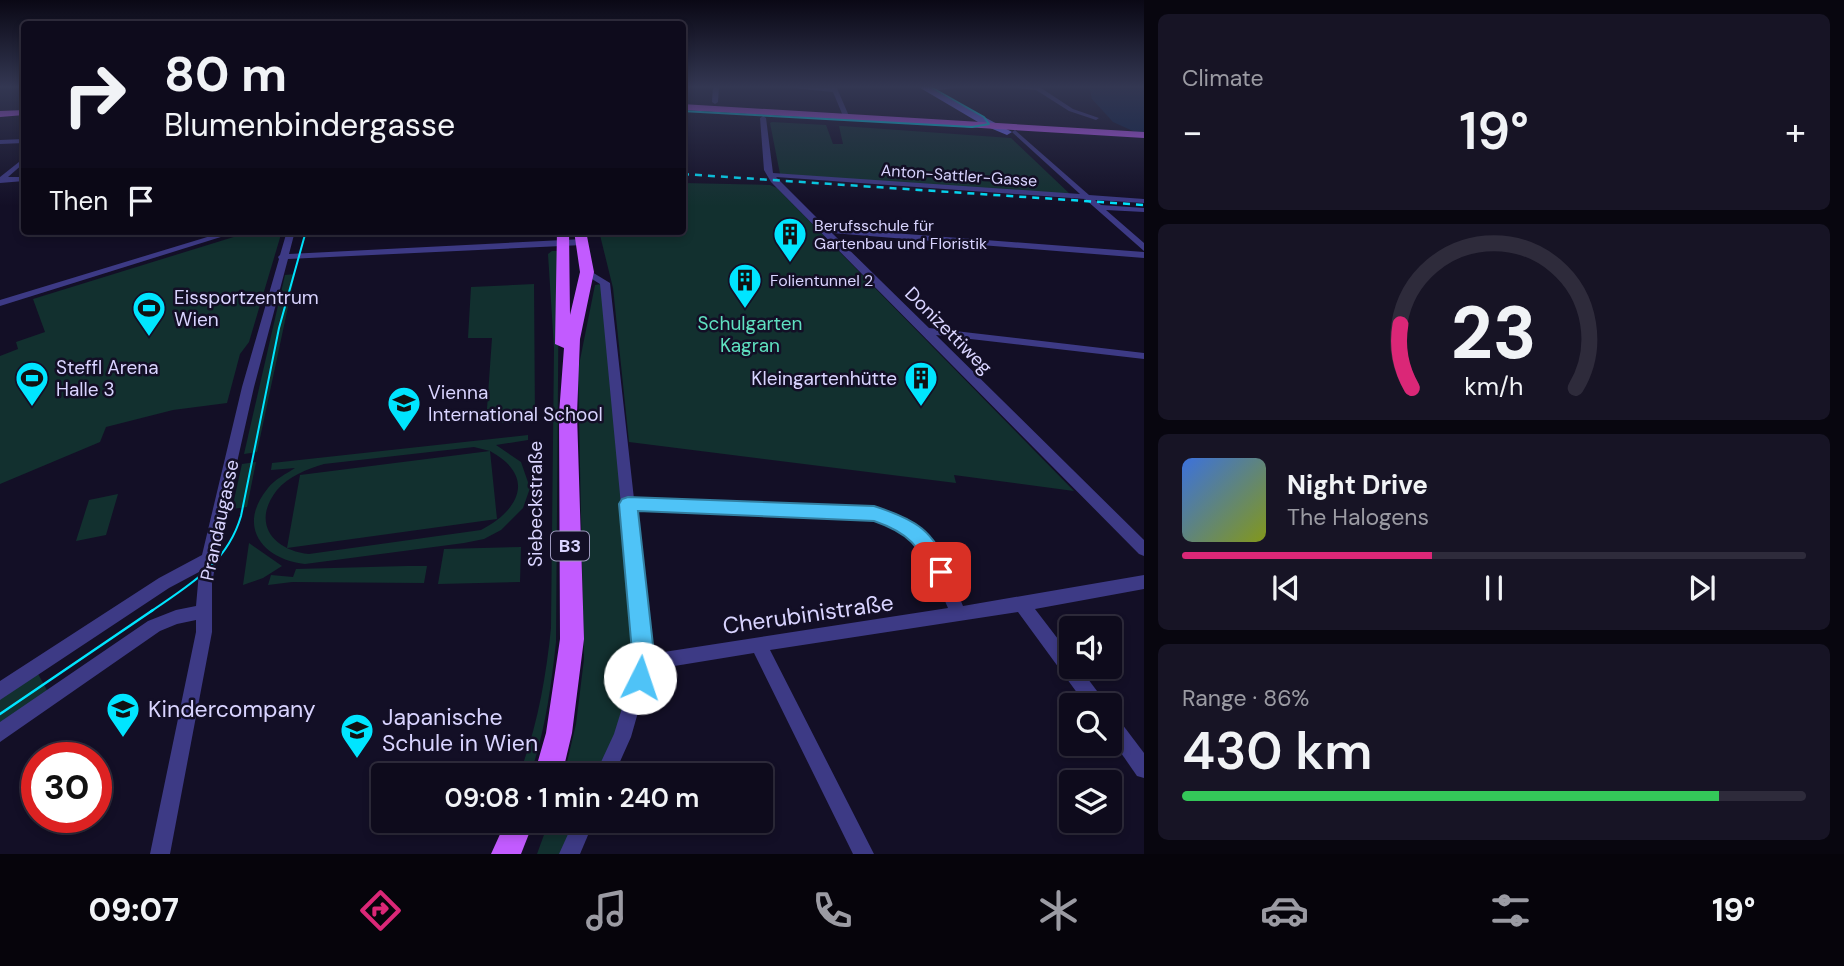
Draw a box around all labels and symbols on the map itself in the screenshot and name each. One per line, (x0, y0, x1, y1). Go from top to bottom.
street label: Anton-Sattler-Gasse (880, 160, 1038, 191)
building icon: Berufsschule für Gartenbau und Floristik (771, 215, 809, 264)
place label: Berufsschule für Gartenbau und Floristik (814, 215, 987, 254)
building icon: Folientunnel 2 (726, 261, 764, 310)
place label: Folientunnel 2 (770, 270, 873, 291)
street label: Donizettiweg (900, 281, 998, 380)
place label: Eissportzentrum Wien (174, 285, 319, 332)
sports icon: Eissportzentrum Wien (130, 289, 168, 338)
park label: Schulgarten Kagran (698, 311, 802, 358)
place label: Steffl Arena Halle 3 (56, 355, 159, 402)
sports icon: Steffl Arena Halle 3 (13, 359, 51, 408)
building icon: Kleingartenhütte (902, 359, 940, 408)
place label: Kleingartenhütte (751, 366, 897, 391)
place label: Vienna International School (428, 380, 603, 427)
school or university icon: Vienna International School (385, 384, 423, 433)
street label: Siebeckstraße (523, 441, 548, 567)
street label: Prandaugasse (194, 457, 245, 583)
road number: B3 (551, 532, 589, 560)
pin (911, 542, 971, 602)
street label: Cherubinistraße (721, 587, 895, 641)
position arrow (603, 641, 677, 715)
school or university icon: Kindercompany (104, 690, 142, 739)
place label: Kindercompany (148, 694, 316, 724)
place label: Japanische Schule in Wien (382, 702, 538, 758)
school or university icon: Japanische Schule in Wien (338, 711, 376, 760)
speed limit sign: 30 (21, 742, 112, 833)

